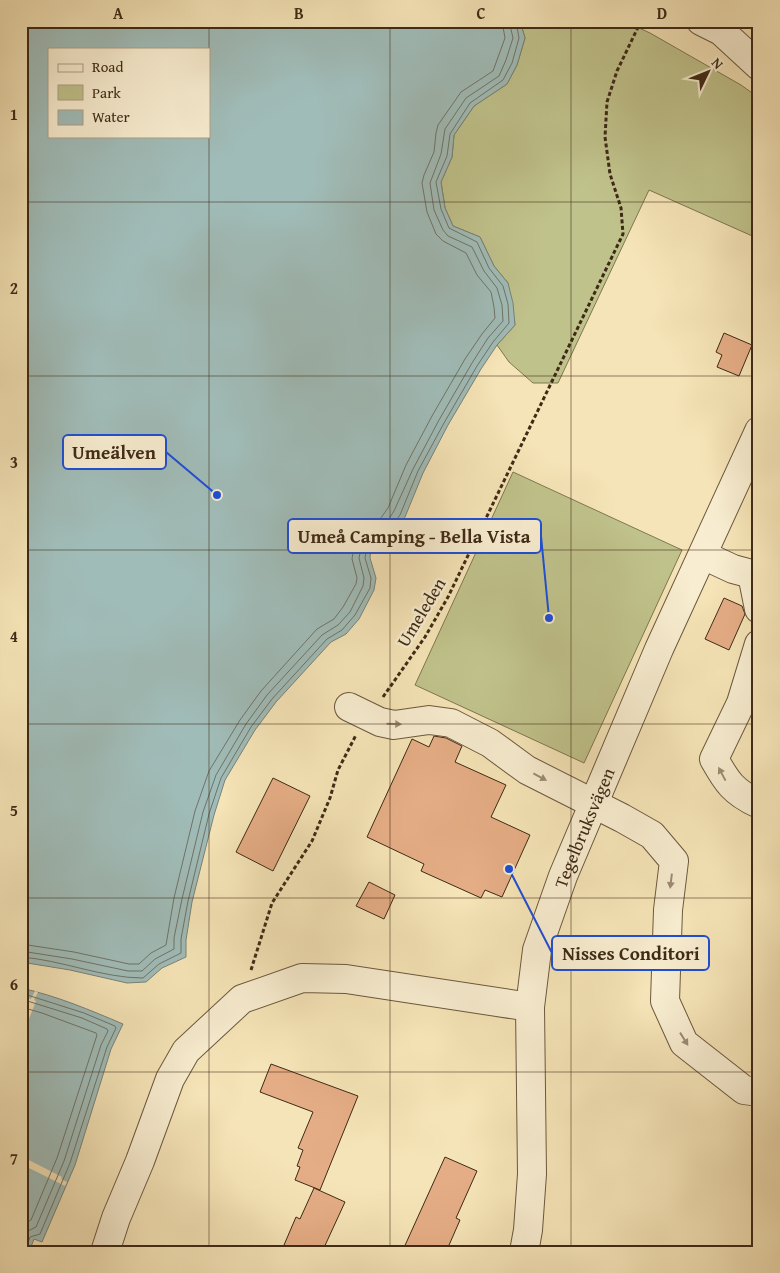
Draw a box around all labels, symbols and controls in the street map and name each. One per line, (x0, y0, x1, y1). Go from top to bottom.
text: A (113, 1, 124, 25)
text: B (294, 1, 304, 25)
text: C (476, 1, 486, 25)
text: D (657, 1, 667, 25)
legend (48, 48, 210, 138)
north arrow (682, 48, 732, 98)
text: N (707, 53, 728, 74)
text: Road (92, 56, 123, 77)
text: Park (92, 82, 121, 103)
text: 1 (10, 102, 18, 126)
text: Water (92, 106, 130, 127)
text: 2 (10, 276, 18, 300)
callout: Umeälven (63, 435, 166, 469)
text: Umeälven (72, 438, 157, 466)
text: 3 (10, 450, 18, 474)
callout: Umeå Camping - Bella Vista (288, 519, 541, 553)
text: Umeå Camping - Bella Vista (298, 522, 531, 550)
street label: Umeleden (390, 572, 452, 652)
text: 4 (10, 624, 18, 648)
one-way arrow (386, 720, 402, 728)
street label: Tegelbruksvägen (546, 763, 621, 891)
one-way arrow (718, 766, 726, 781)
one-way arrow (533, 773, 548, 781)
text: 5 (10, 798, 18, 822)
one-way arrow (667, 873, 675, 889)
callout: Nisses Conditori (552, 936, 709, 970)
text: Nisses Conditori (562, 939, 700, 967)
text: 6 (10, 972, 18, 996)
one-way arrow (679, 1032, 688, 1045)
text: 7 (10, 1146, 18, 1170)

